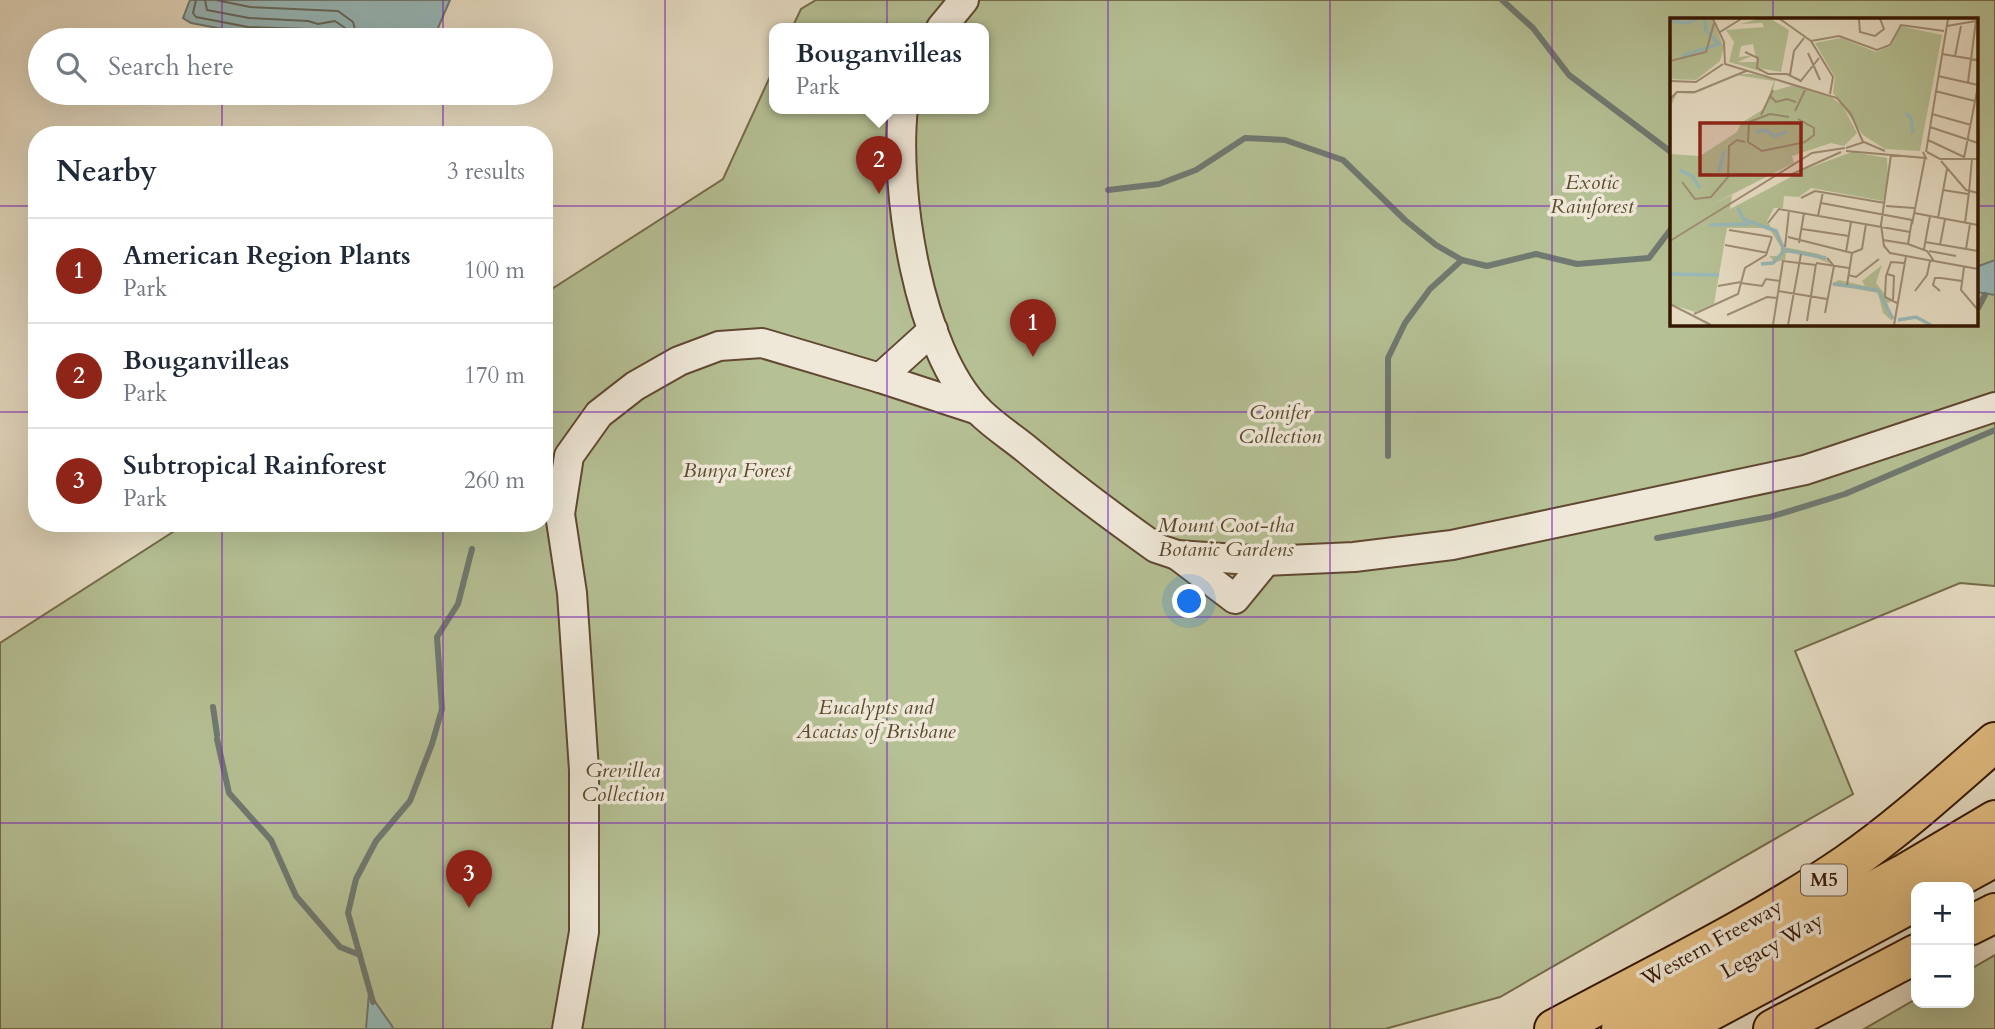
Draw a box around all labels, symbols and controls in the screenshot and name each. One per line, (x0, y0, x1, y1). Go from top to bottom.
inset map (1670, 18, 1978, 326)
popup (769, 23, 989, 114)
search box (28, 28, 553, 105)
text: Bouganvilleas (796, 36, 962, 71)
icon: search (52, 48, 90, 86)
text: Search here (108, 49, 234, 84)
text: Park (796, 71, 840, 102)
pin: 2 (856, 136, 902, 194)
text: Nearby (56, 151, 157, 192)
text: 3 results (447, 156, 525, 187)
park label: Exotic Rainforest (1550, 168, 1635, 221)
text: American Region Plants (123, 238, 411, 273)
text: 1 (73, 255, 85, 286)
text: 100 m (464, 255, 525, 286)
text: Park (123, 273, 167, 304)
pin: 1 (1010, 299, 1056, 357)
text: Bouganvilleas (123, 343, 289, 378)
text: 2 (73, 360, 85, 391)
text: 170 m (464, 360, 525, 391)
text: Park (123, 378, 167, 409)
park label: Conifer Collection (1239, 398, 1322, 451)
text: Subtropical Rainforest (123, 448, 386, 483)
park label: Bunya Forest (683, 456, 792, 485)
text: 3 (73, 465, 85, 496)
text: 260 m (464, 465, 525, 496)
text: Park (123, 483, 167, 514)
park label: Mount Coot-tha Botanic Gardens (1158, 511, 1294, 564)
your location (1172, 584, 1206, 618)
park label: Eucalypts and Acacias of Brisbane (795, 693, 957, 746)
park label: Grevillea Collection (582, 756, 665, 809)
pin: 3 (446, 850, 492, 908)
road number: M5 (1801, 864, 1847, 895)
map controls (1911, 882, 1974, 1008)
button: + (1911, 882, 1974, 945)
street label: Western Freeway (1635, 892, 1788, 994)
street label: Legacy Way (1716, 906, 1828, 986)
button: − (1911, 945, 1974, 1008)

